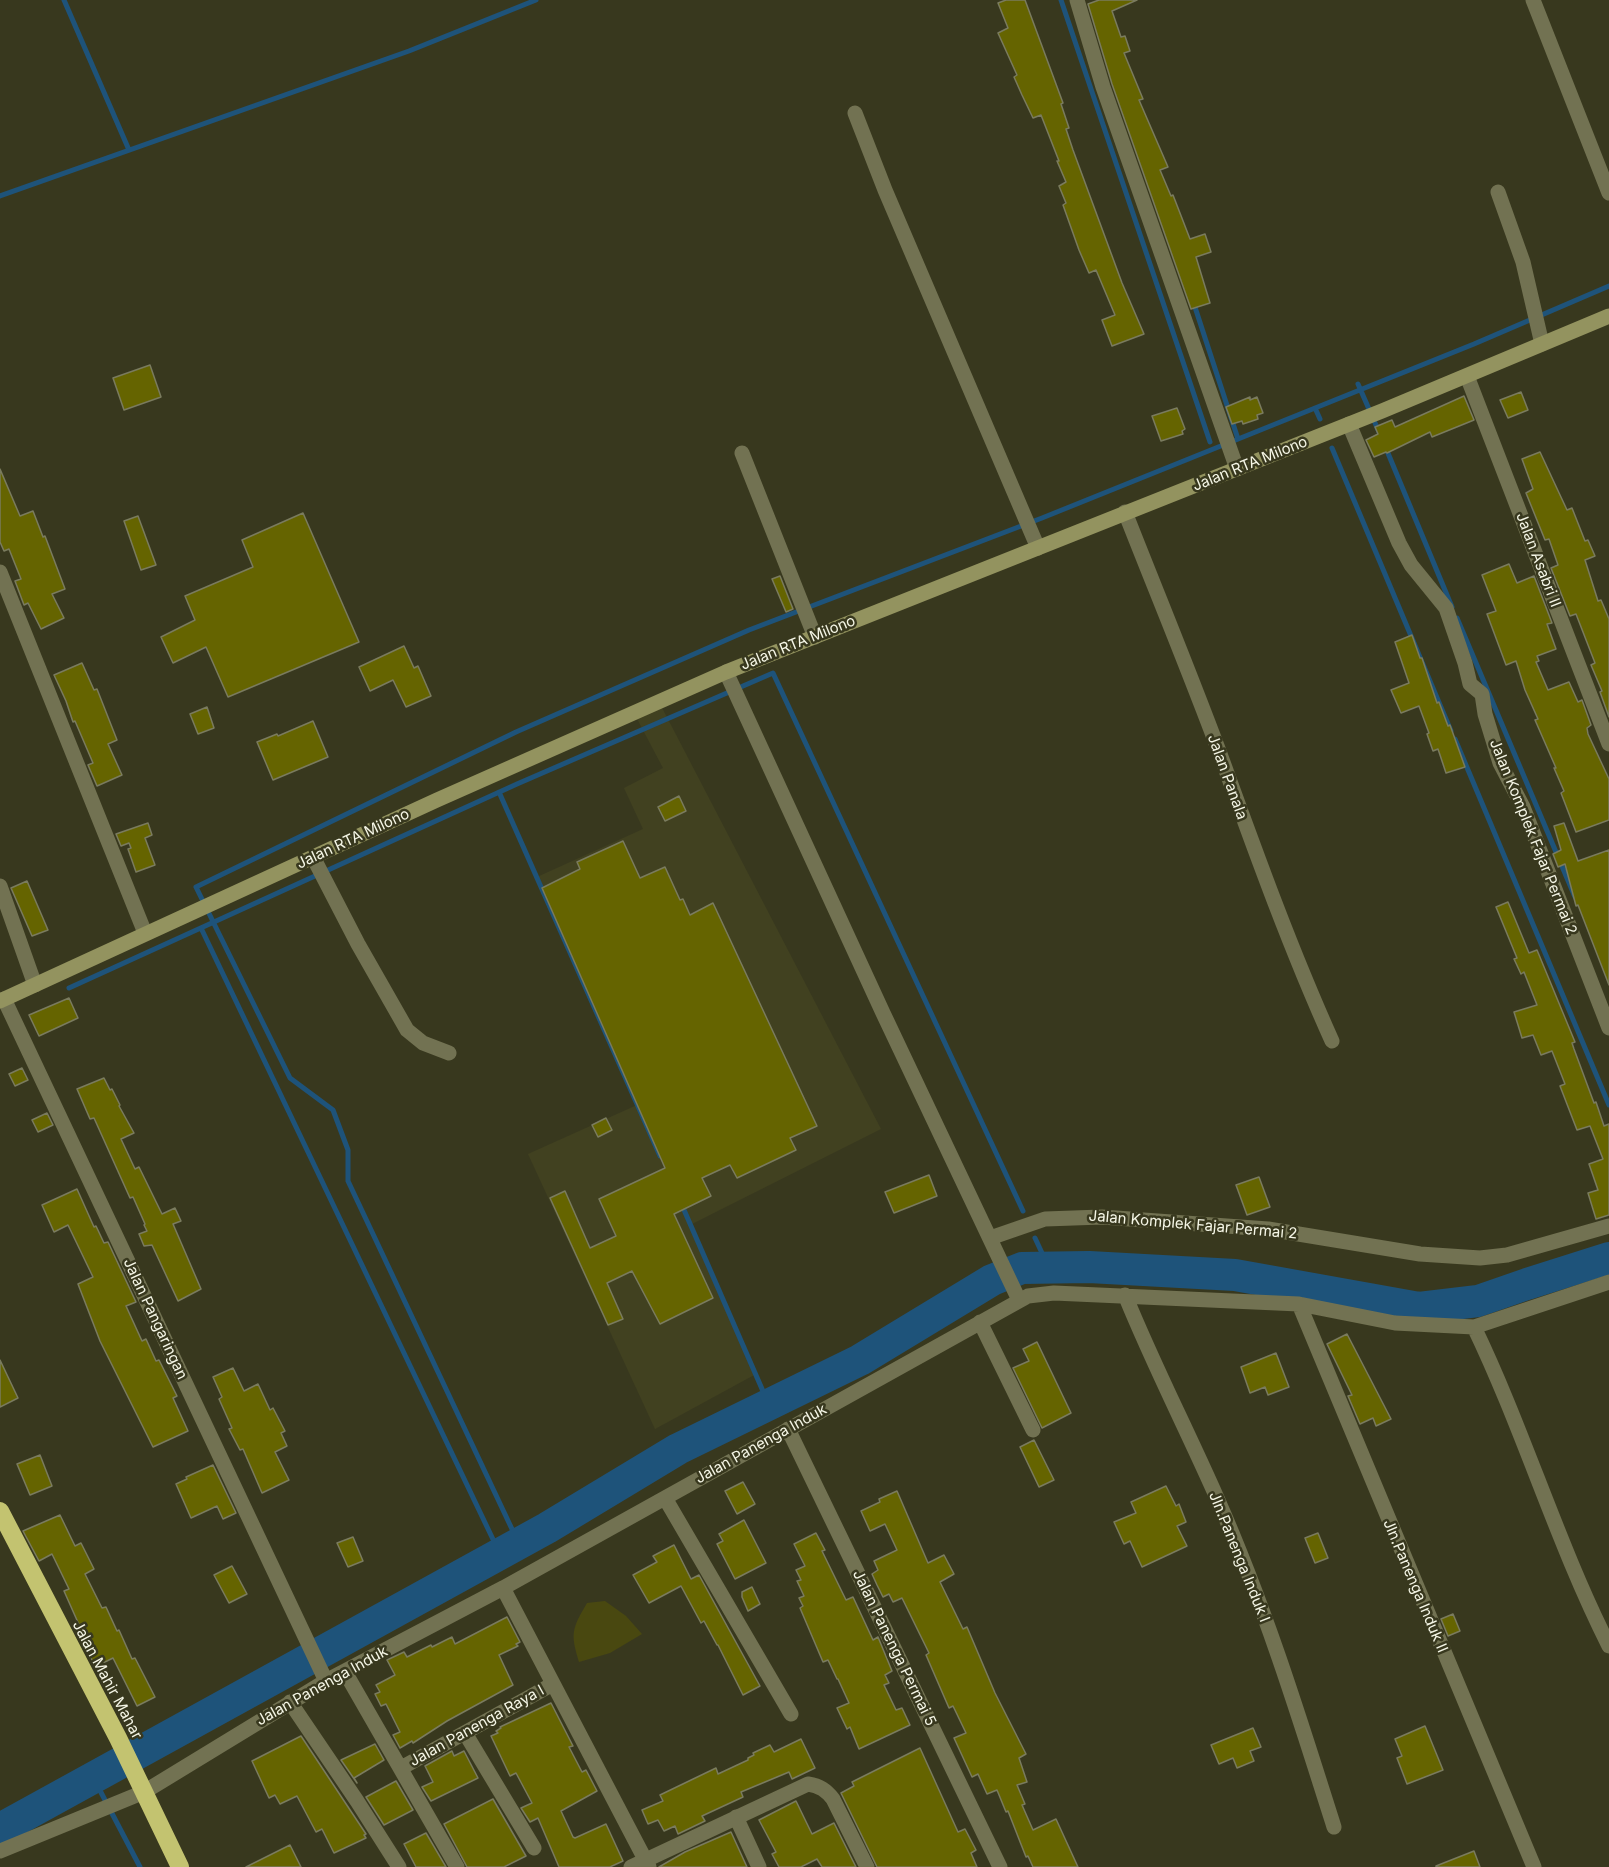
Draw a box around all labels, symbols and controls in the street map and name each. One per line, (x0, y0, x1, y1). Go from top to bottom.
street label: Jalan RTA Milono (1190, 433, 1310, 495)
street label: Jalan Asabri II (1512, 510, 1564, 610)
street label: Jalan RTA Milono (738, 612, 858, 674)
street label: Jalan Panala (1203, 732, 1251, 822)
street label: Jalan Komplek Fajar Permai 2 (1485, 737, 1581, 937)
street label: Jalan RTA Milono (294, 805, 412, 873)
street label: Jalan Komplek Fajar Permai 2 (1088, 1207, 1298, 1243)
street label: Jalan Pangaringan (119, 1256, 191, 1382)
street label: Jalan Panenga Induk (692, 1400, 830, 1488)
street label: Jln.Panenga Induk I (1205, 1489, 1273, 1625)
street label: Jln.Panenga Induk II (1379, 1517, 1451, 1655)
street label: Jalan Panenga Permai 5 (848, 1567, 940, 1729)
street label: Jalan Mahir Mahar (68, 1618, 146, 1742)
street label: Jalan Panenga Induk (253, 1642, 391, 1730)
street label: Jalan Panenga Raya I (406, 1681, 548, 1771)

